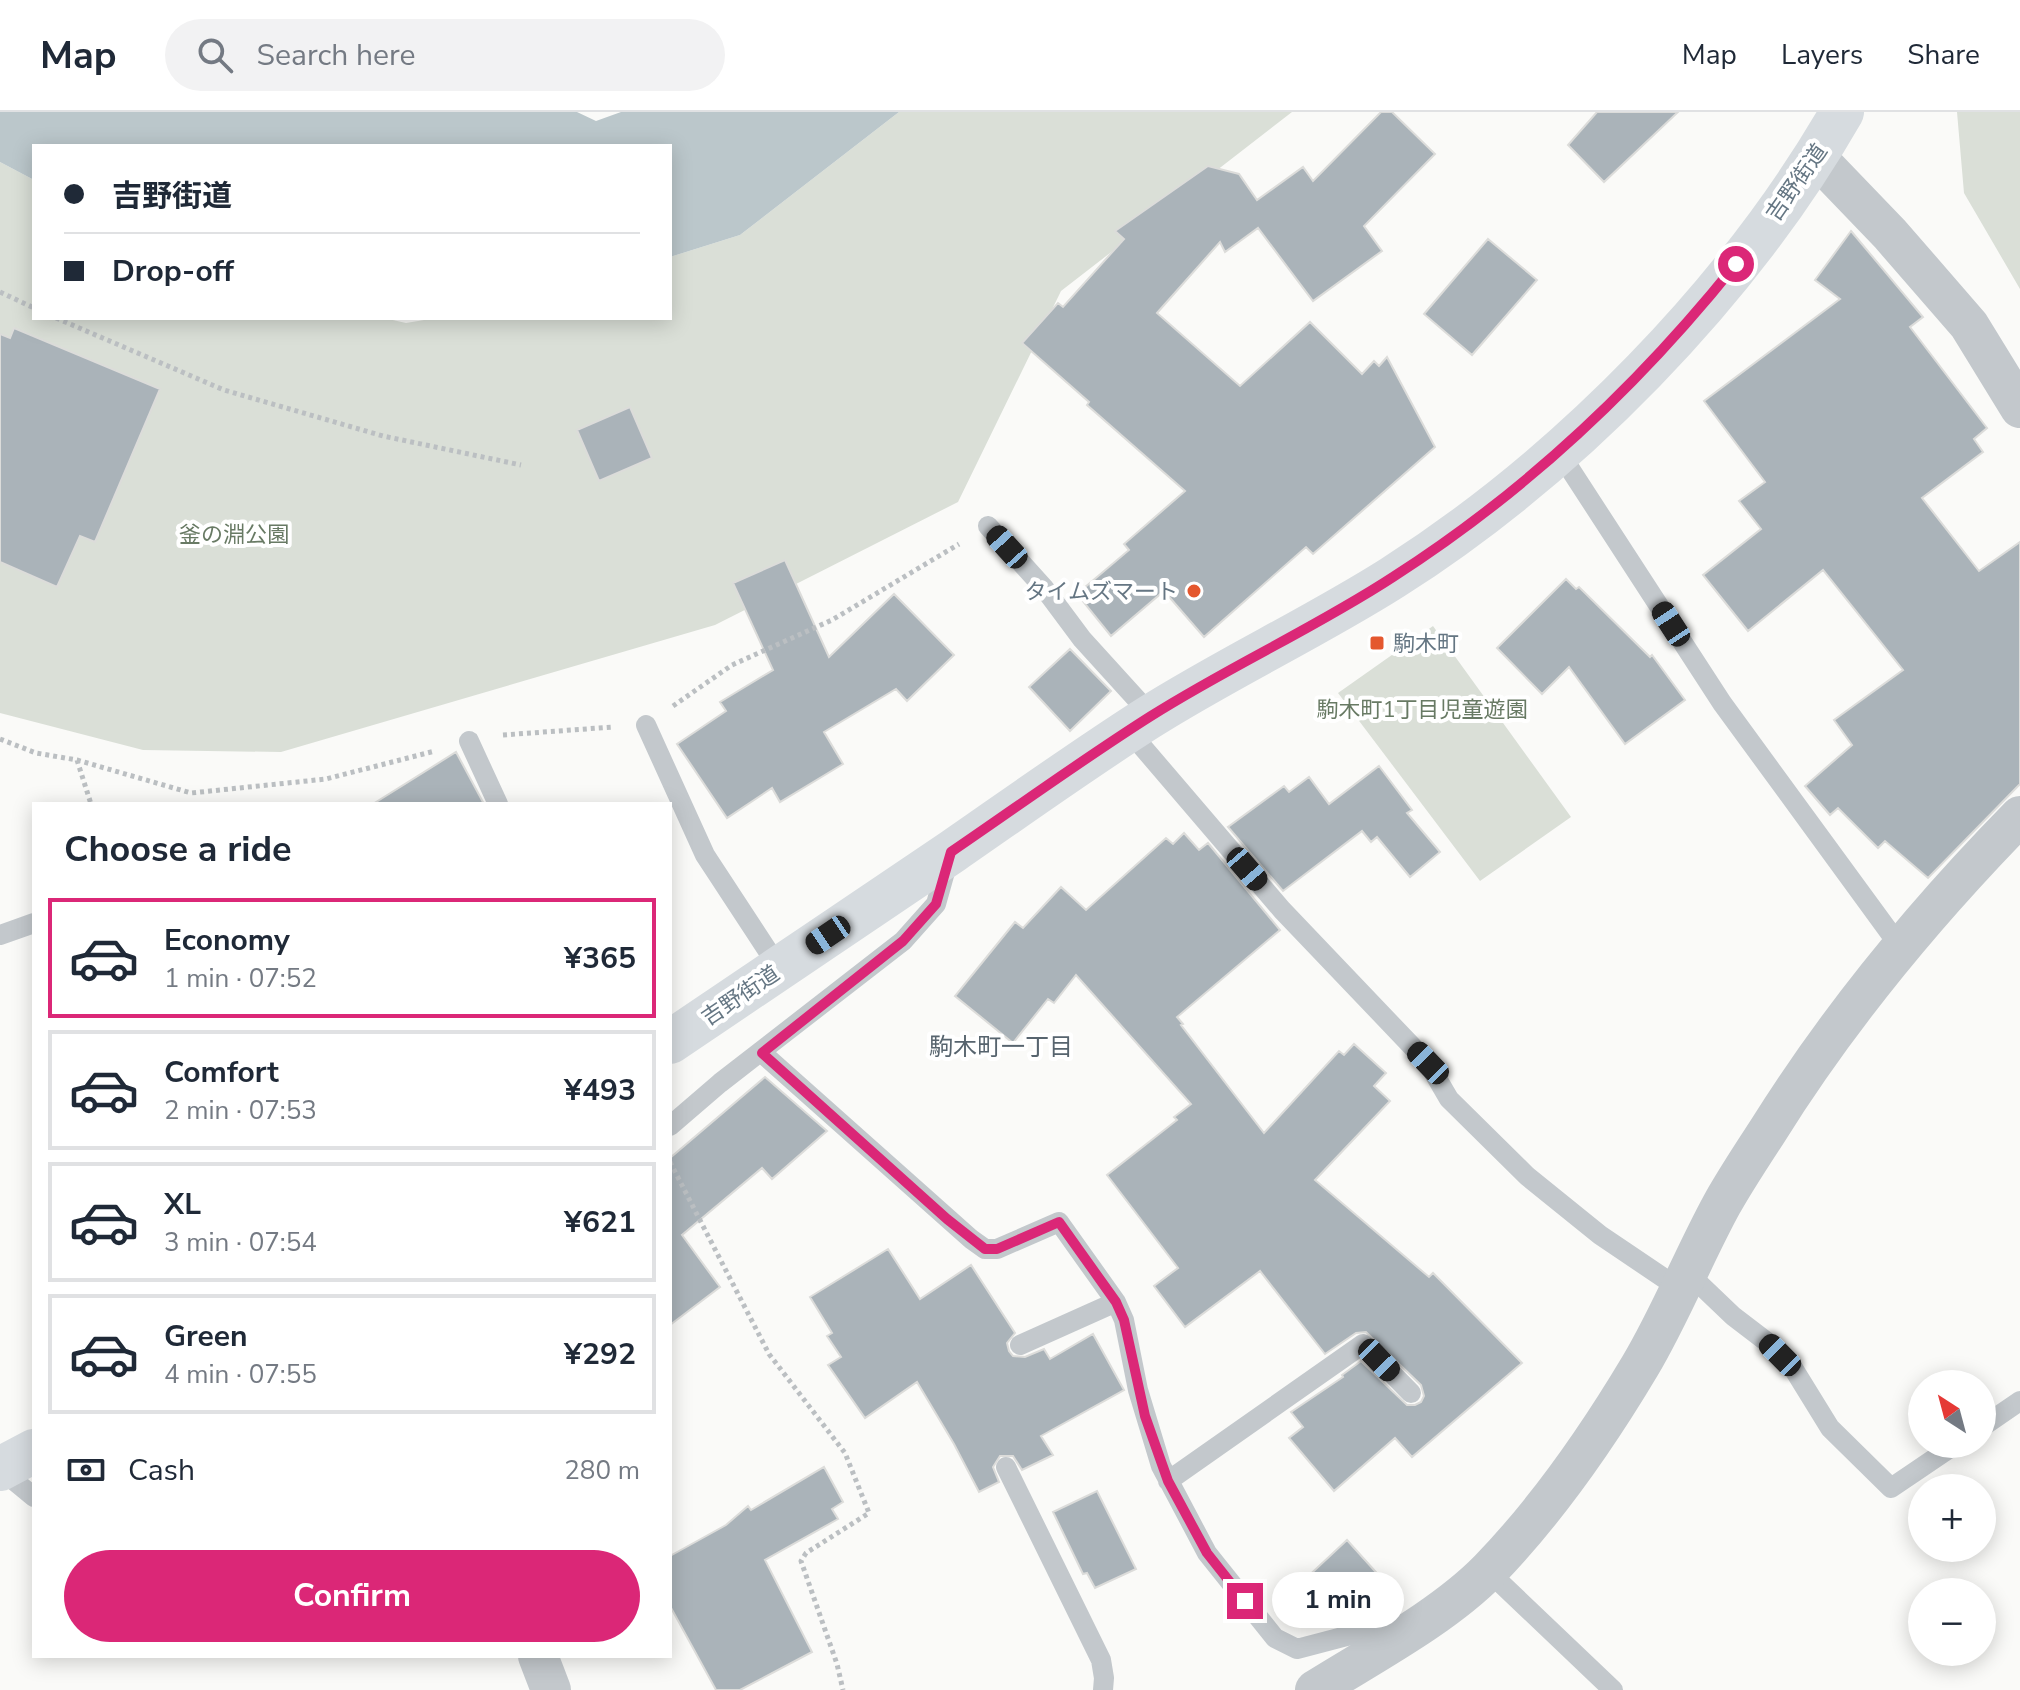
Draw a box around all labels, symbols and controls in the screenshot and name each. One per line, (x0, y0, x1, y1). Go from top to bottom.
search box (165, 19, 725, 91)
text: Map (40, 30, 117, 81)
icon: search (193, 33, 237, 77)
text: Search here (257, 35, 416, 76)
text: Map (1682, 36, 1737, 74)
text: Layers (1781, 36, 1863, 74)
text: Share (1907, 36, 1980, 74)
street label: 吉野街道 (1759, 138, 1834, 227)
text: 吉野街道 (112, 176, 232, 217)
route start (1718, 246, 1754, 282)
text: Drop-off (112, 251, 234, 292)
park label: 釜の淵公園 (179, 520, 289, 550)
car (982, 521, 1032, 573)
place label: タイムズマート (1024, 577, 1178, 607)
marker: タイムズマート (1185, 582, 1203, 600)
car (1648, 597, 1694, 651)
place label: 駒木町 (1393, 629, 1459, 659)
marker: 駒木町 (1368, 634, 1386, 652)
park label: 駒木町1丁目児童遊園 (1316, 695, 1528, 725)
text: Choose a ride (64, 825, 292, 874)
car (1222, 843, 1272, 895)
car (801, 912, 855, 958)
text: Economy (164, 920, 290, 961)
icon: car (68, 922, 140, 994)
text: ¥365 (564, 938, 636, 979)
street label: 吉野街道 (696, 959, 785, 1033)
text: 1 min · 07:52 (164, 961, 317, 996)
district label: 駒木町一丁目 (929, 1031, 1073, 1063)
car (1403, 1037, 1453, 1089)
text: Comfort (164, 1052, 279, 1093)
icon: car (68, 1054, 140, 1126)
text: ¥493 (564, 1070, 636, 1111)
text: 2 min · 07:53 (164, 1093, 317, 1128)
text: XL (164, 1184, 201, 1225)
icon: car (68, 1186, 140, 1258)
text: ¥621 (564, 1202, 636, 1243)
text: 3 min · 07:54 (164, 1225, 317, 1260)
text: Green (164, 1316, 248, 1357)
icon: car (68, 1318, 140, 1390)
car (1755, 1330, 1805, 1380)
text: ¥292 (564, 1334, 636, 1375)
car (1354, 1334, 1404, 1386)
text: 4 min · 07:55 (164, 1357, 317, 1392)
north arrow (1908, 1370, 1996, 1458)
map controls (1908, 1370, 1996, 1666)
icon: cash (64, 1448, 108, 1492)
text: Cash (128, 1450, 195, 1491)
text: 280 m (564, 1453, 640, 1488)
button: + (1908, 1474, 1996, 1562)
button: Confirm (64, 1550, 640, 1642)
callout: 1 min (1273, 1573, 1405, 1629)
button: − (1908, 1578, 1996, 1666)
text: 1 min (1304, 1582, 1372, 1617)
route end (1227, 1583, 1263, 1619)

